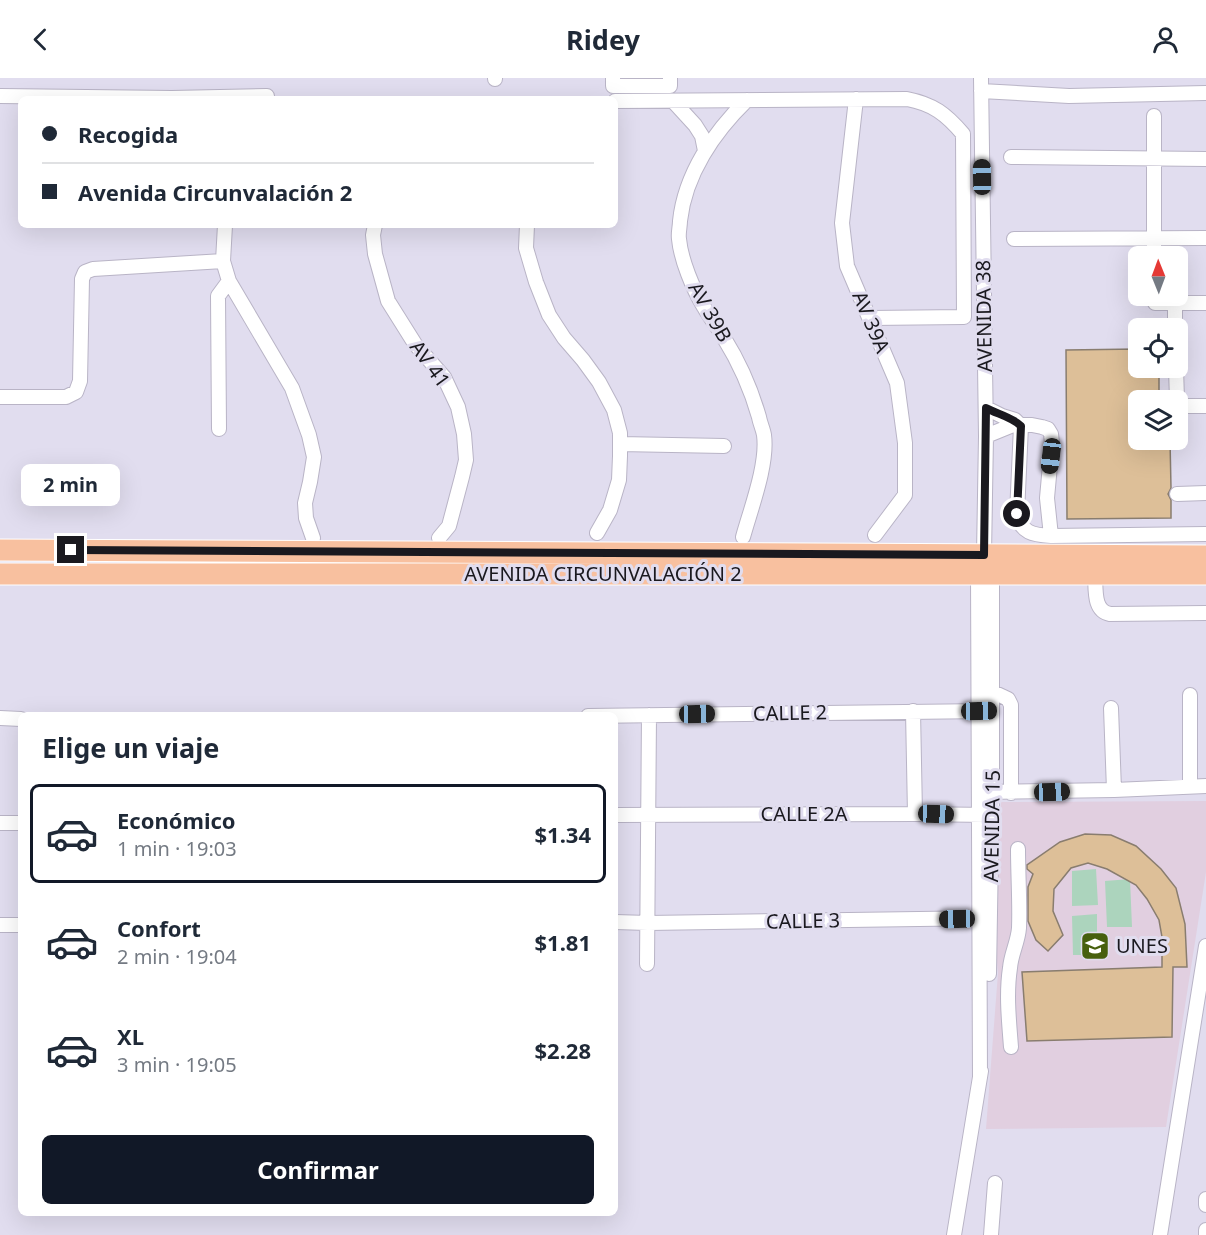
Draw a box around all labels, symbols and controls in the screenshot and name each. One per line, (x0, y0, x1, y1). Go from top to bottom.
text: Ridey (566, 21, 640, 58)
icon: back (24, 23, 57, 56)
icon: person (1149, 23, 1182, 56)
text: Recogida (78, 119, 178, 149)
car (973, 159, 991, 195)
text: Avenida Circunvalación 2 (78, 177, 352, 207)
north arrow (1128, 246, 1188, 306)
map controls (1128, 246, 1188, 450)
street label: AVENIDA 38 (969, 260, 998, 372)
street label: AV 39B (682, 277, 738, 347)
street label: AV 39A (846, 287, 897, 357)
button: locate (1128, 318, 1188, 378)
street label: AV 41 (404, 335, 457, 393)
button: layers (1128, 390, 1188, 450)
car (1040, 437, 1062, 475)
callout: 2 min (22, 463, 121, 505)
text: 2 min (43, 471, 98, 498)
route start (1003, 500, 1030, 527)
route end (57, 536, 84, 563)
street label: AVENIDA CIRCUNVALACIÓN 2 (464, 560, 742, 587)
street label: CALLE 2 (753, 698, 827, 727)
car (961, 702, 997, 720)
car (679, 705, 715, 723)
text: Elige un viaje (42, 729, 219, 766)
street label: AVENIDA 15 (977, 770, 1006, 882)
car (1034, 782, 1070, 802)
street label: CALLE 2A (761, 800, 848, 827)
car (918, 804, 954, 824)
text: Económico (117, 805, 236, 835)
icon: car (45, 807, 99, 861)
text: $1.34 (534, 819, 591, 849)
text: 1 min · 19:03 (117, 835, 237, 862)
street label: CALLE 3 (766, 906, 840, 935)
car (939, 910, 975, 928)
text: Confort (117, 913, 201, 943)
icon: car (45, 915, 99, 969)
text: $1.81 (534, 927, 591, 957)
school or university icon: UNES (1079, 930, 1111, 962)
place label: UNES (1116, 932, 1168, 959)
text: 2 min · 19:04 (117, 943, 237, 970)
text: XL (117, 1021, 144, 1051)
icon: car (45, 1023, 99, 1077)
text: $2.28 (534, 1035, 591, 1065)
text: 3 min · 19:05 (117, 1051, 237, 1078)
button: Confirmar (42, 1135, 594, 1204)

